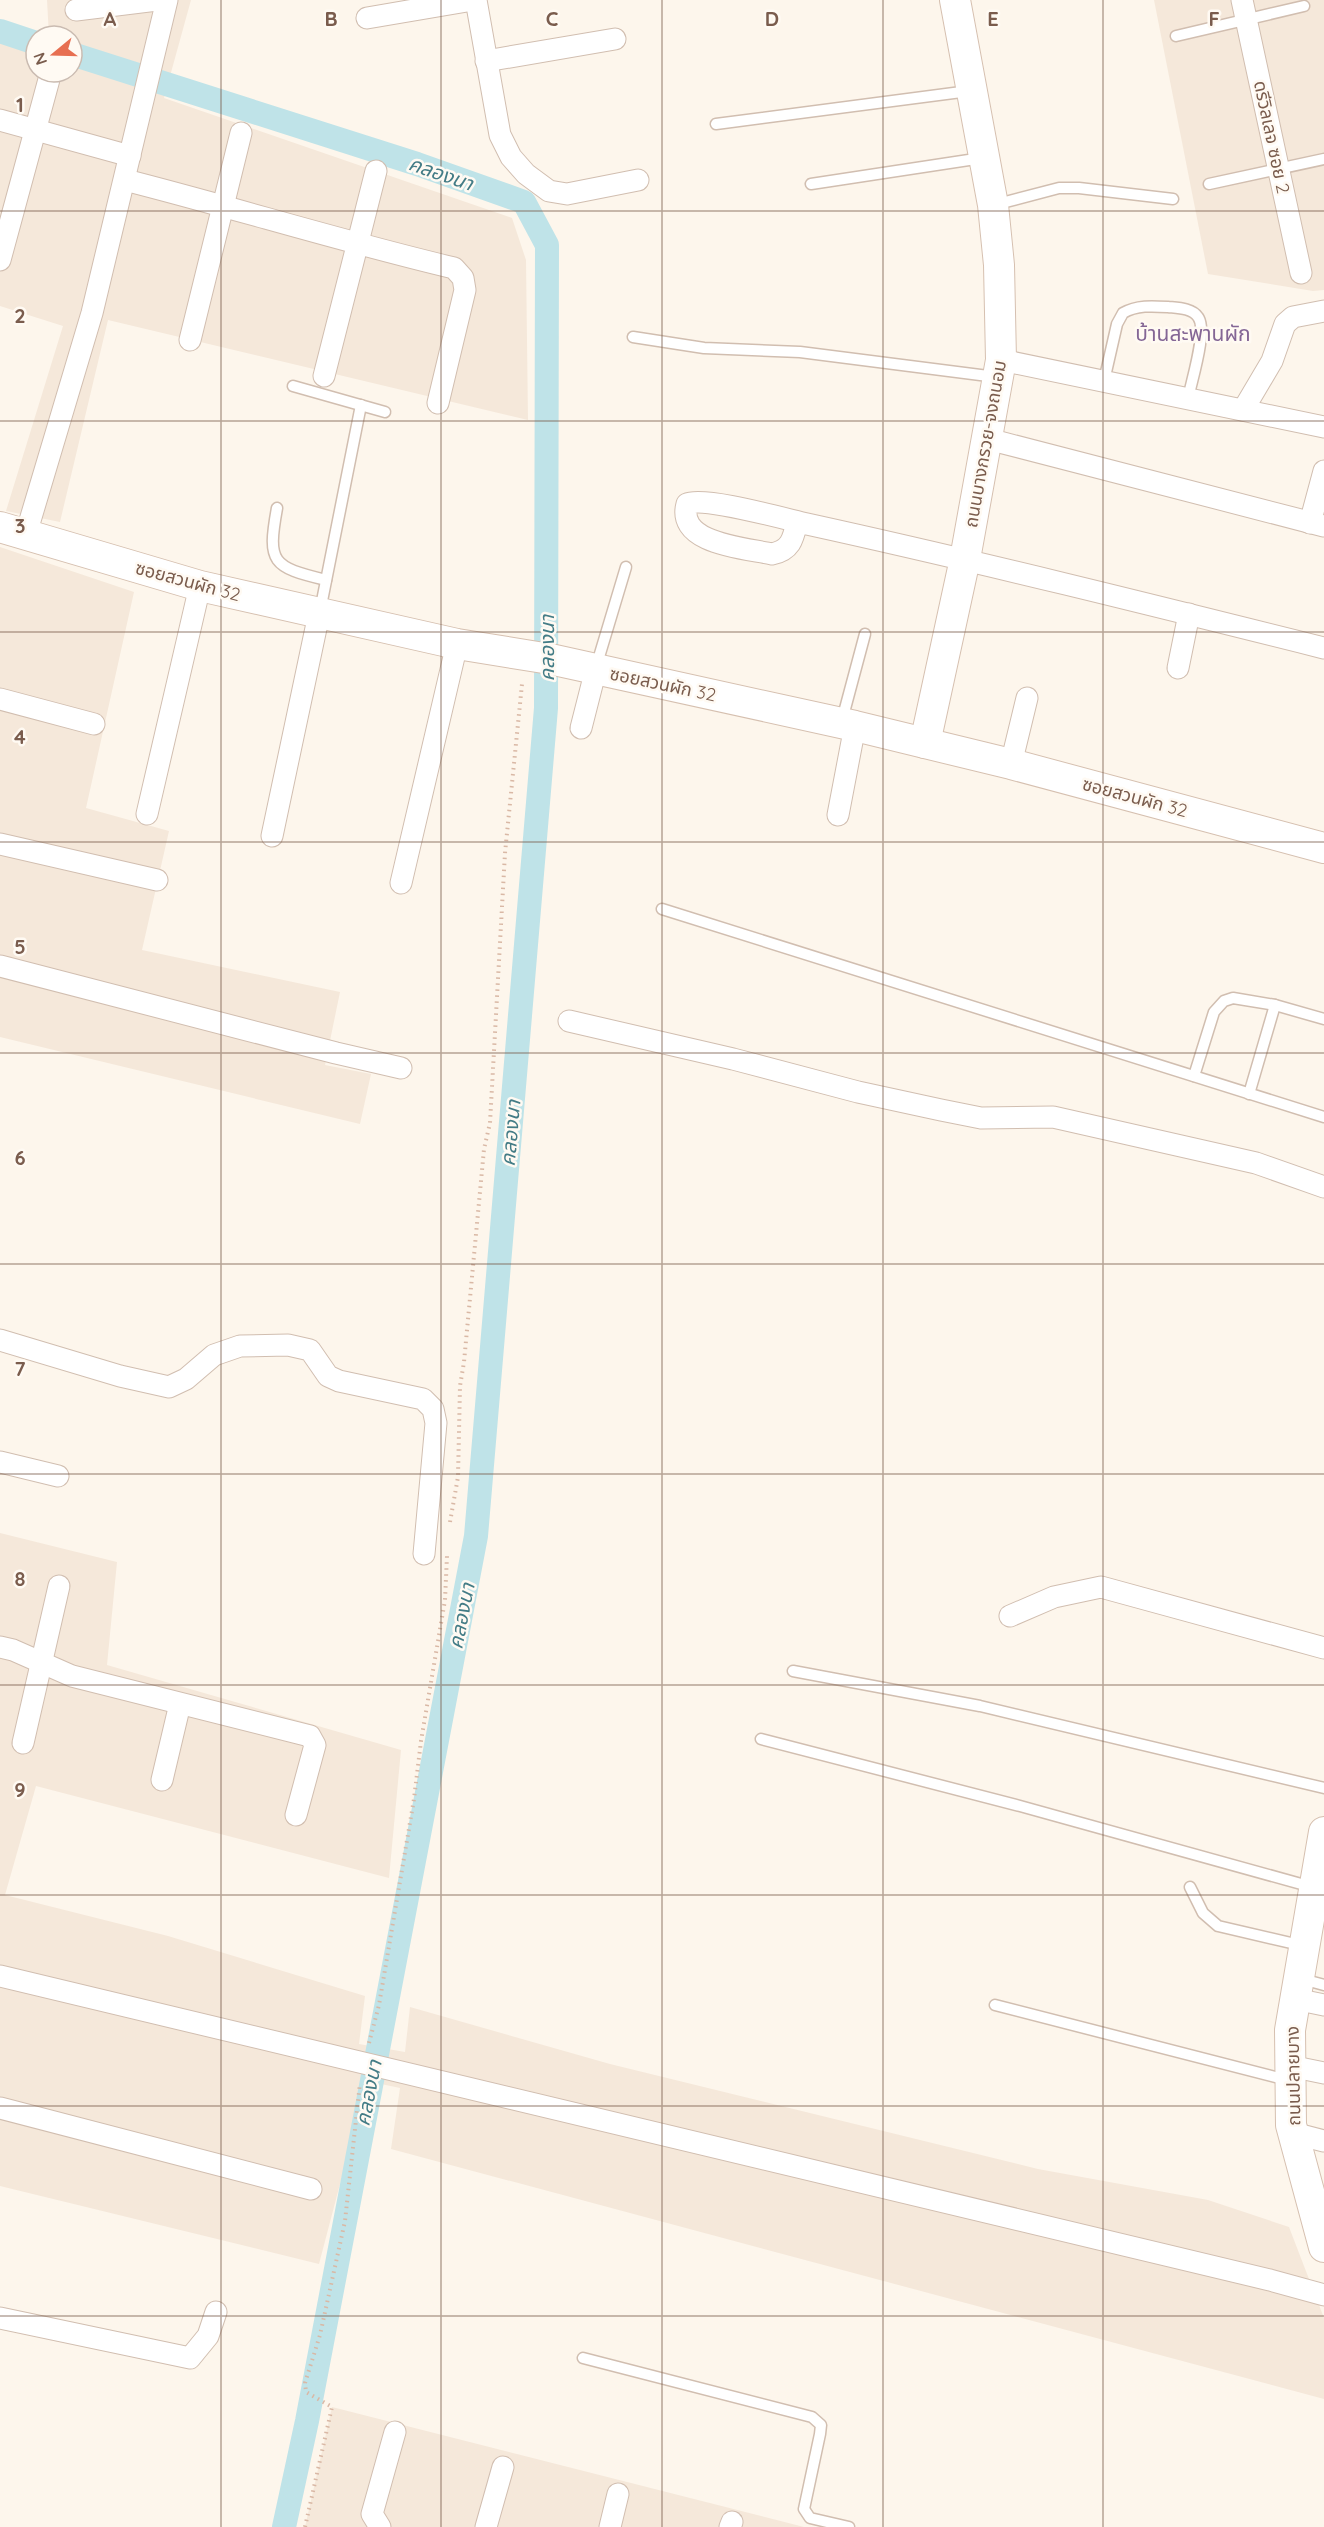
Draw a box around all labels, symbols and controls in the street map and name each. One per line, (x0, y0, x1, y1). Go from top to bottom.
text: A (104, 6, 117, 31)
text: B (324, 6, 338, 31)
text: C (546, 6, 559, 31)
text: D (765, 6, 779, 31)
text: E (987, 6, 999, 31)
text: F (1208, 6, 1220, 31)
north arrow (24, 24, 84, 84)
text: N (28, 50, 51, 68)
street label: ดรีวิลเลจ ซอย 2 (1249, 78, 1295, 196)
text: 1 (16, 92, 24, 117)
water label: คลองนา (406, 150, 477, 196)
text: 2 (14, 303, 26, 328)
district label: บ้านสะพานผัก (1135, 320, 1251, 346)
street label: ถนนบางกรวย-จงถนอม (959, 359, 1011, 529)
text: 3 (15, 513, 25, 538)
street label: ซอยสวนผัก 32 (133, 556, 243, 606)
water label: คลองนา (534, 614, 559, 681)
street label: ซอยสวนผัก 32 (608, 662, 718, 706)
text: 4 (14, 724, 26, 749)
street label: ซอยสวนผัก 32 (1080, 772, 1190, 822)
text: 5 (14, 934, 26, 959)
water label: คลองนา (495, 1098, 525, 1167)
text: 6 (14, 1145, 26, 1170)
text: 7 (15, 1356, 26, 1381)
text: 8 (15, 1566, 26, 1591)
water label: คลองนา (442, 1580, 480, 1651)
text: 9 (14, 1777, 26, 1802)
street label: ถนนปลายบาง (1281, 2026, 1305, 2126)
water label: คลองนา (349, 2057, 387, 2128)

